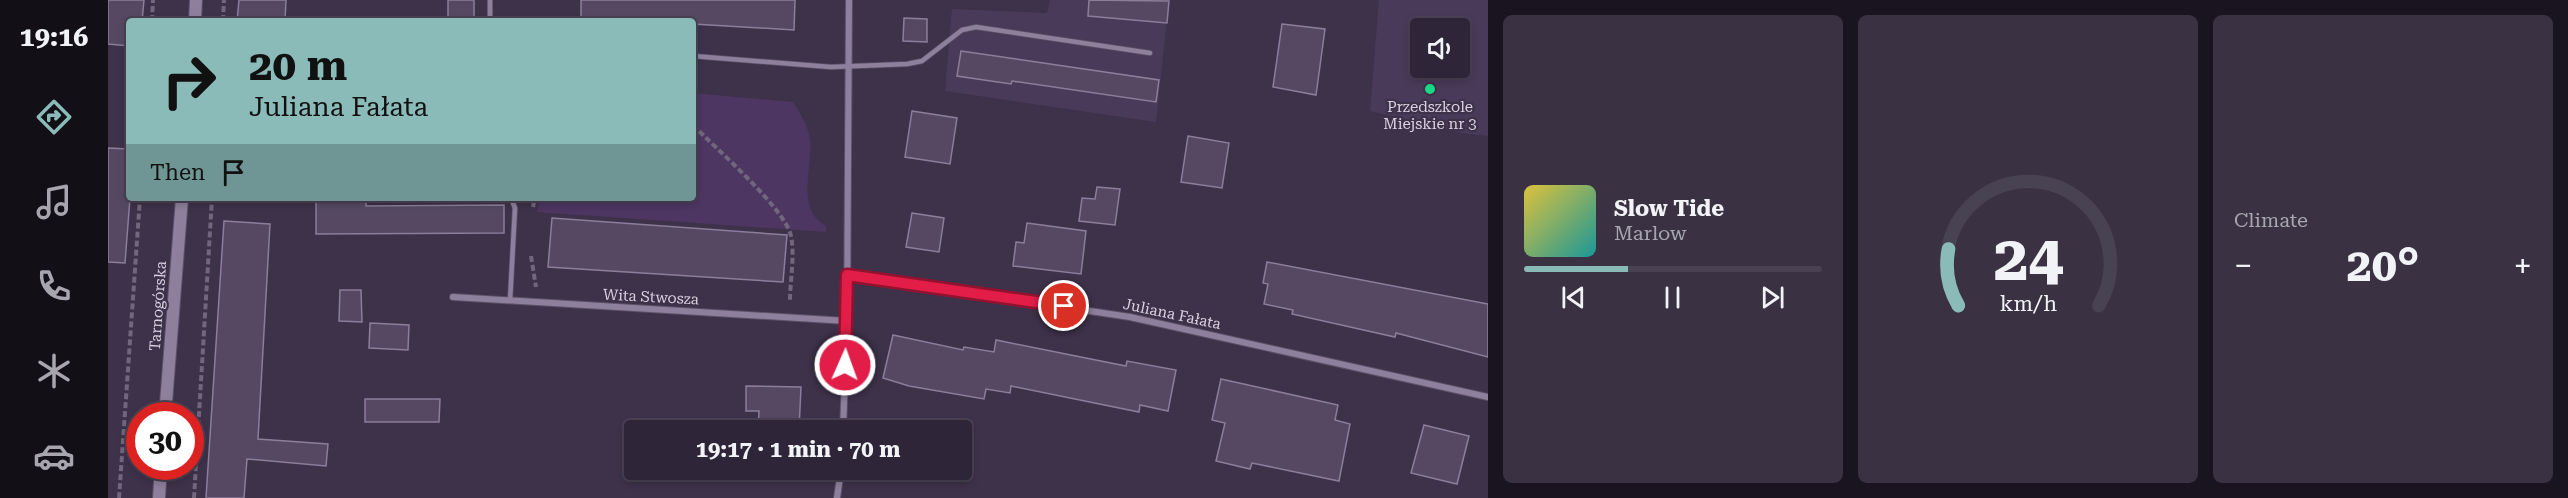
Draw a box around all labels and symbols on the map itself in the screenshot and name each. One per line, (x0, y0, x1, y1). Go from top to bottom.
marker: Przedszkole Miejskie nr 3 (1423, 82, 1437, 96)
place label: Przedszkole Miejskie nr 3 (1383, 98, 1477, 133)
street label: Tarnogórska (146, 261, 170, 351)
pin (1038, 280, 1089, 331)
street label: Wita Stwosza (603, 286, 699, 308)
street label: Juliana Fałata (1121, 295, 1223, 333)
position arrow (813, 333, 877, 397)
speed limit sign: 30 (126, 402, 204, 480)

